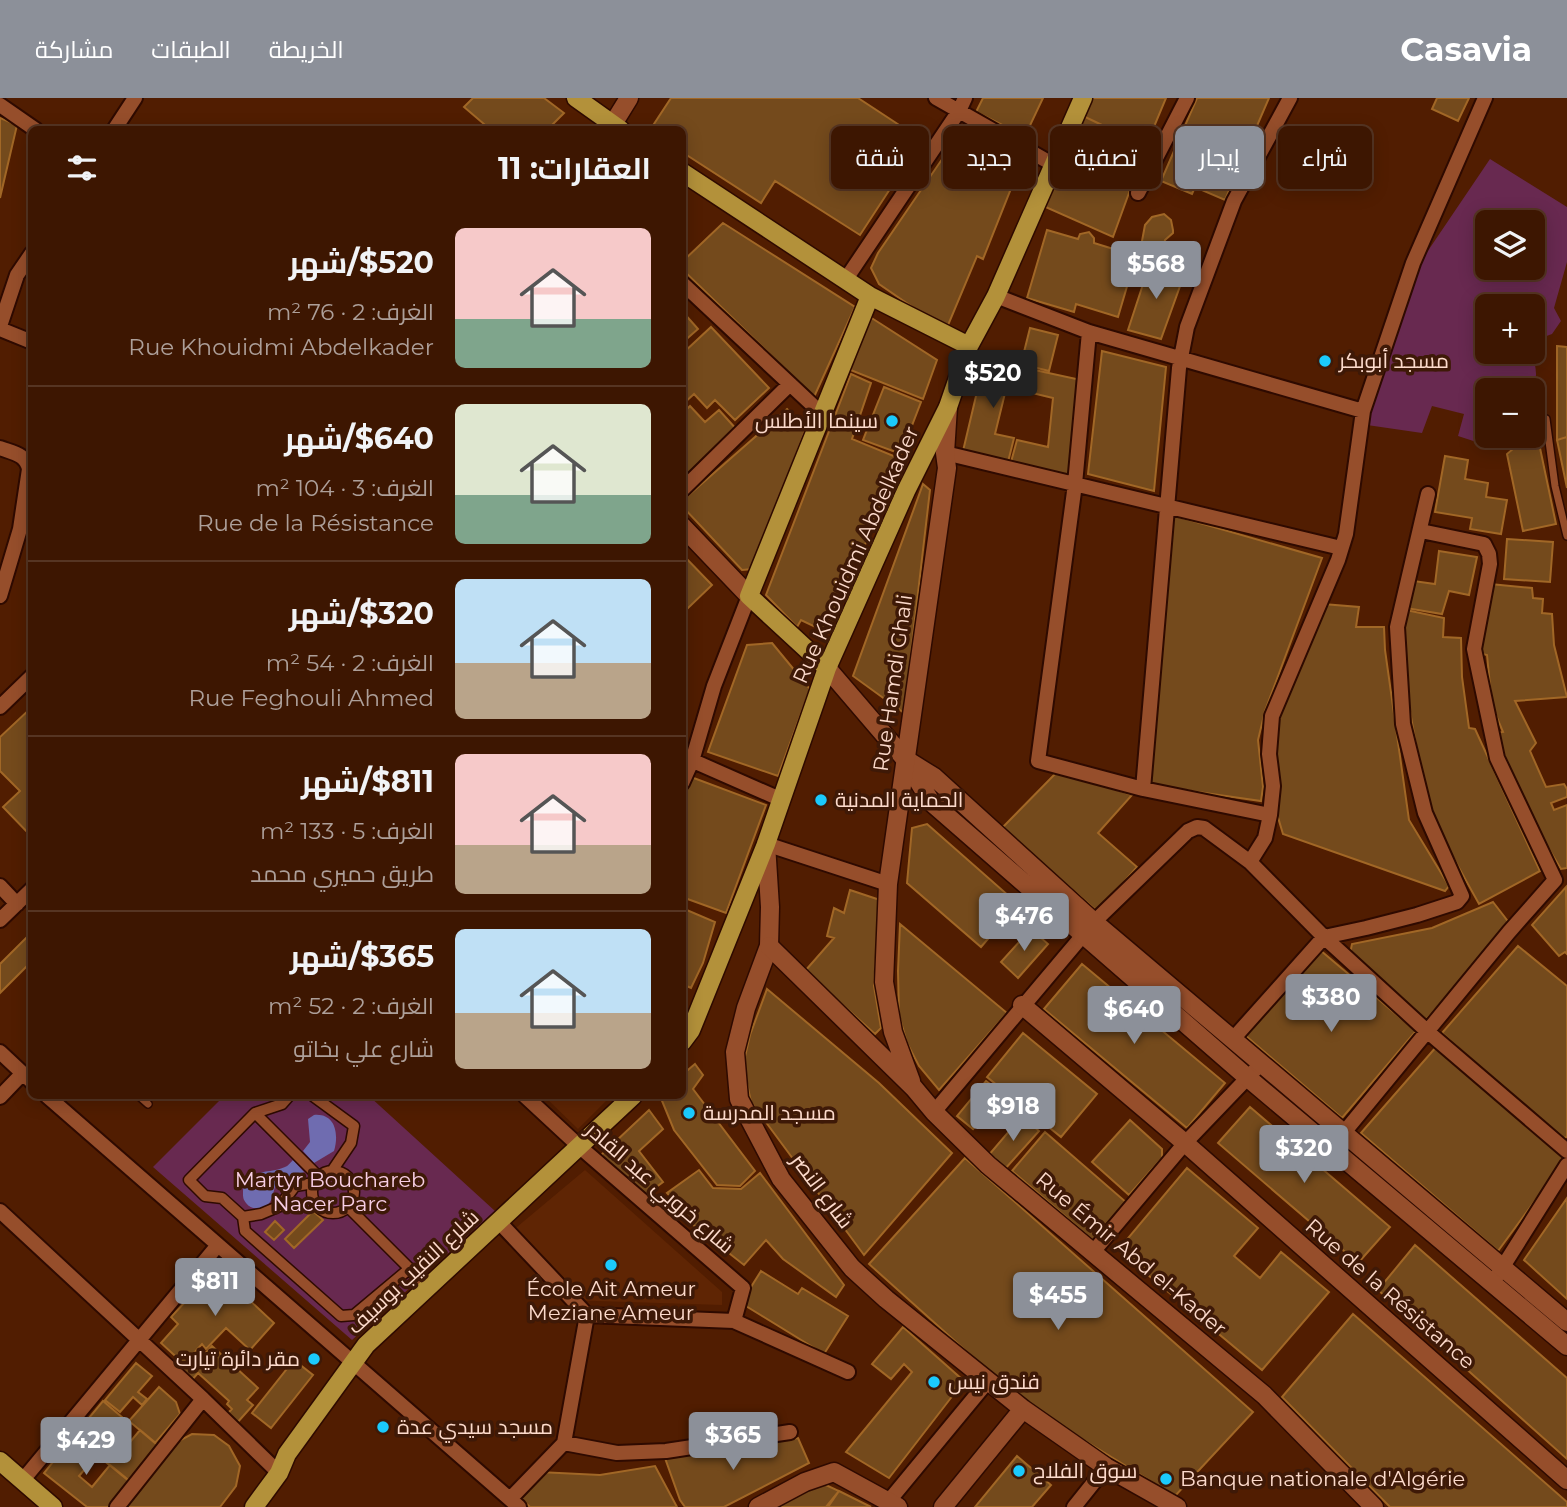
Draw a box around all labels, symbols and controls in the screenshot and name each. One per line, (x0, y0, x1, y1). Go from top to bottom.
text: Casavia (1400, 29, 1532, 69)
text: مشاركة (35, 35, 113, 64)
text: الطبقات (151, 35, 231, 64)
text: الخريطة (269, 35, 344, 64)
chip: شقة (831, 126, 929, 189)
chip: جديد (943, 126, 1036, 189)
chip: تصفية (1050, 126, 1161, 189)
chip: إيجار (1175, 126, 1264, 189)
chip: شراء (1278, 126, 1372, 189)
icon: filters (63, 149, 101, 187)
text: العقارات: 11 (498, 150, 651, 187)
map controls (1475, 210, 1545, 448)
button: layers (1475, 210, 1545, 280)
pin: $568 (1115, 242, 1197, 301)
text: $520/شهر (289, 244, 434, 281)
text: $568 (1127, 250, 1185, 278)
icon: home (511, 256, 595, 340)
button: + (1475, 294, 1545, 364)
text: الغرف: 2 · 76 m² (267, 298, 434, 326)
text: Rue Khouidmi Abdelkader (128, 333, 434, 361)
place label: مسجد أبوبكر (1338, 348, 1449, 373)
pin: $520 (952, 350, 1034, 410)
marker: مسجد أبوبكر (1317, 353, 1333, 369)
text: $520 (964, 359, 1022, 387)
button: − (1475, 378, 1545, 448)
place label: سينما الأطلس (755, 408, 878, 434)
marker: سينما الأطلس (884, 413, 900, 429)
text: $640/شهر (284, 420, 434, 457)
street label: Rue Khouidmi Abdelkader (787, 422, 924, 687)
icon: home (511, 432, 595, 516)
text: الغرف: 3 · 104 m² (255, 474, 434, 502)
text: Rue de la Résistance (197, 509, 434, 537)
street label: Rue Hamdi Ghali (868, 593, 917, 773)
text: $320/شهر (289, 595, 434, 632)
icon: home (511, 607, 595, 691)
text: الغرف: 2 · 54 m² (266, 649, 434, 677)
text: Rue Feghouli Ahmed (188, 684, 434, 712)
text: $811/شهر (301, 763, 434, 800)
icon: home (511, 782, 595, 866)
place label: الحماية المدنية (835, 787, 963, 812)
marker: الحماية المدنية (813, 792, 829, 808)
text: الغرف: 5 · 133 m² (260, 817, 434, 845)
text: طريق حميري محمد (250, 860, 434, 888)
pin: $476 (983, 894, 1065, 953)
text: $476 (995, 902, 1053, 930)
text: $365/شهر (290, 938, 434, 975)
icon: home (511, 957, 595, 1041)
pin: $380 (1290, 974, 1372, 1034)
text: $380 (1301, 983, 1361, 1011)
pin: $640 (1093, 986, 1175, 1046)
text: الغرف: 2 · 52 m² (268, 992, 434, 1020)
text: $640 (1104, 995, 1164, 1023)
text: شارع علي بخاتو (293, 1035, 434, 1063)
pin: $918 (972, 1084, 1054, 1143)
text: $918 (986, 1092, 1040, 1120)
place label: مسجد المدرسة (703, 1100, 836, 1125)
marker: مسجد المدرسة (681, 1105, 697, 1121)
street label: شارع خروبي عبد القادر (578, 1116, 739, 1262)
pin: $320 (1263, 1126, 1345, 1185)
text: $320 (1275, 1134, 1333, 1162)
street label: شارع النصر (784, 1148, 859, 1234)
park label: Martyr Bouchareb Nacer Parc (235, 1167, 425, 1216)
street label: Rue Émir Abd el-Kader (1031, 1167, 1232, 1341)
street label: شلرع النقيب بوسيف (342, 1204, 485, 1340)
street label: Rue de la Résistance (1300, 1213, 1480, 1374)
marker: École Ait Ameur Meziane Ameur (603, 1257, 619, 1273)
pin: $811 (174, 1258, 256, 1318)
text: $811 (191, 1267, 239, 1295)
pin: $455 (1017, 1272, 1099, 1332)
place label: École Ait Ameur Meziane Ameur (526, 1276, 696, 1325)
text: $455 (1029, 1281, 1087, 1309)
place label: مقر دائرة تيارت (176, 1346, 300, 1371)
marker: مقر دائرة تيارت (306, 1351, 322, 1367)
place label: فندق نيس (948, 1369, 1040, 1395)
marker: فندق نيس (926, 1374, 942, 1390)
pin: $365 (692, 1412, 774, 1472)
place label: مسجد سيدي عدة (397, 1414, 553, 1443)
pin: $429 (45, 1418, 127, 1477)
marker: مسجد سيدي عدة (375, 1419, 391, 1435)
text: $365 (705, 1421, 761, 1449)
text: $429 (57, 1426, 115, 1454)
place label: سوق الفلاح (1033, 1458, 1137, 1485)
marker: سوق الفلاح (1011, 1463, 1027, 1479)
place label: Banque nationale d'Algérie (1180, 1466, 1465, 1491)
marker: Banque nationale d'Algérie (1158, 1471, 1174, 1487)

